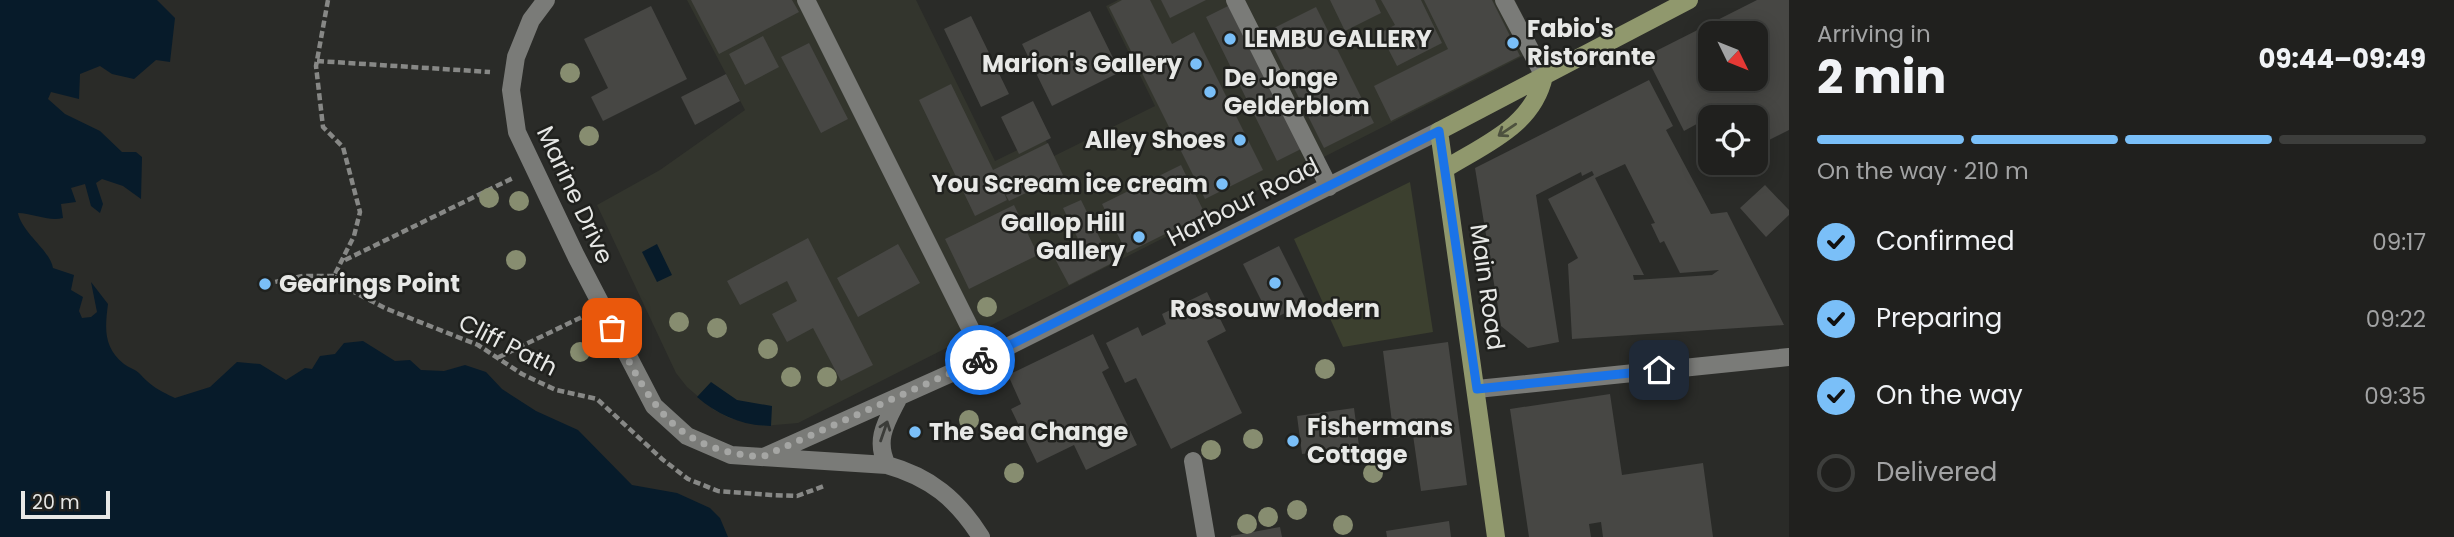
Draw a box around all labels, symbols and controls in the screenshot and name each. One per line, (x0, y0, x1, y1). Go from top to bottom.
place label: Fabio's Ristorante (1527, 12, 1656, 73)
text: Arriving in (1817, 18, 1931, 50)
north arrow (1698, 21, 1768, 91)
map controls (1698, 21, 1768, 175)
place label: LEMBU GALLERY (1244, 22, 1432, 55)
marker: LEMBU GALLERY (1222, 31, 1238, 47)
marker: Fabio's Ristorante (1505, 35, 1521, 51)
text: 09:44–09:49 (2258, 41, 2426, 77)
text: 2 min (1817, 45, 1946, 109)
place label: Marion's Gallery (982, 47, 1183, 80)
marker: Marion's Gallery (1188, 56, 1204, 72)
place label: De Jonge Gelderblom (1224, 61, 1370, 122)
marker: De Jonge Gelderblom (1202, 84, 1218, 100)
button: locate (1698, 105, 1768, 175)
street label: Marine Drive (529, 120, 622, 269)
place label: Alley Shoes (1085, 123, 1226, 156)
one-way arrow (1498, 123, 1517, 137)
marker: Alley Shoes (1232, 132, 1248, 148)
street label: Harbour Road (1161, 149, 1324, 254)
text: On the way · 210 m (1817, 155, 2029, 187)
place label: You Scream ice cream (931, 167, 1208, 200)
marker: You Scream ice cream (1214, 176, 1230, 192)
place label: Gallop Hill Gallery (1001, 206, 1126, 267)
street label: Main Road (1462, 222, 1513, 352)
icon: check (1817, 223, 1855, 261)
text: Confirmed (1876, 223, 2014, 259)
text: 09:17 (2372, 226, 2426, 258)
marker: Gallop Hill Gallery (1131, 229, 1147, 245)
place label: Gearings Point (279, 267, 460, 300)
marker: Rossouw Modern (1267, 275, 1283, 291)
marker: Gearings Point (257, 276, 273, 292)
place label: Rossouw Modern (1170, 292, 1380, 325)
pin (582, 298, 642, 358)
icon: check (1817, 300, 1855, 338)
text: Preparing (1876, 300, 2002, 336)
text: 09:22 (2366, 303, 2426, 335)
street label: Cliff Path (453, 306, 563, 383)
icon: bag (593, 309, 631, 347)
courier (945, 325, 1015, 395)
pin (1629, 340, 1689, 400)
icon: bike (961, 341, 999, 379)
icon: home (1640, 351, 1678, 389)
icon: check (1817, 377, 1855, 415)
text: On the way (1876, 377, 2023, 413)
text: 09:35 (2364, 380, 2426, 412)
place label: Fishermans Cottage (1307, 410, 1453, 471)
place label: The Sea Change (929, 415, 1128, 448)
one-way arrow (879, 420, 891, 442)
marker: The Sea Change (907, 424, 923, 440)
marker: Fishermans Cottage (1285, 433, 1301, 449)
text: Delivered (1876, 454, 1997, 490)
scale bar (21, 488, 110, 520)
text: 20 m (32, 489, 80, 516)

